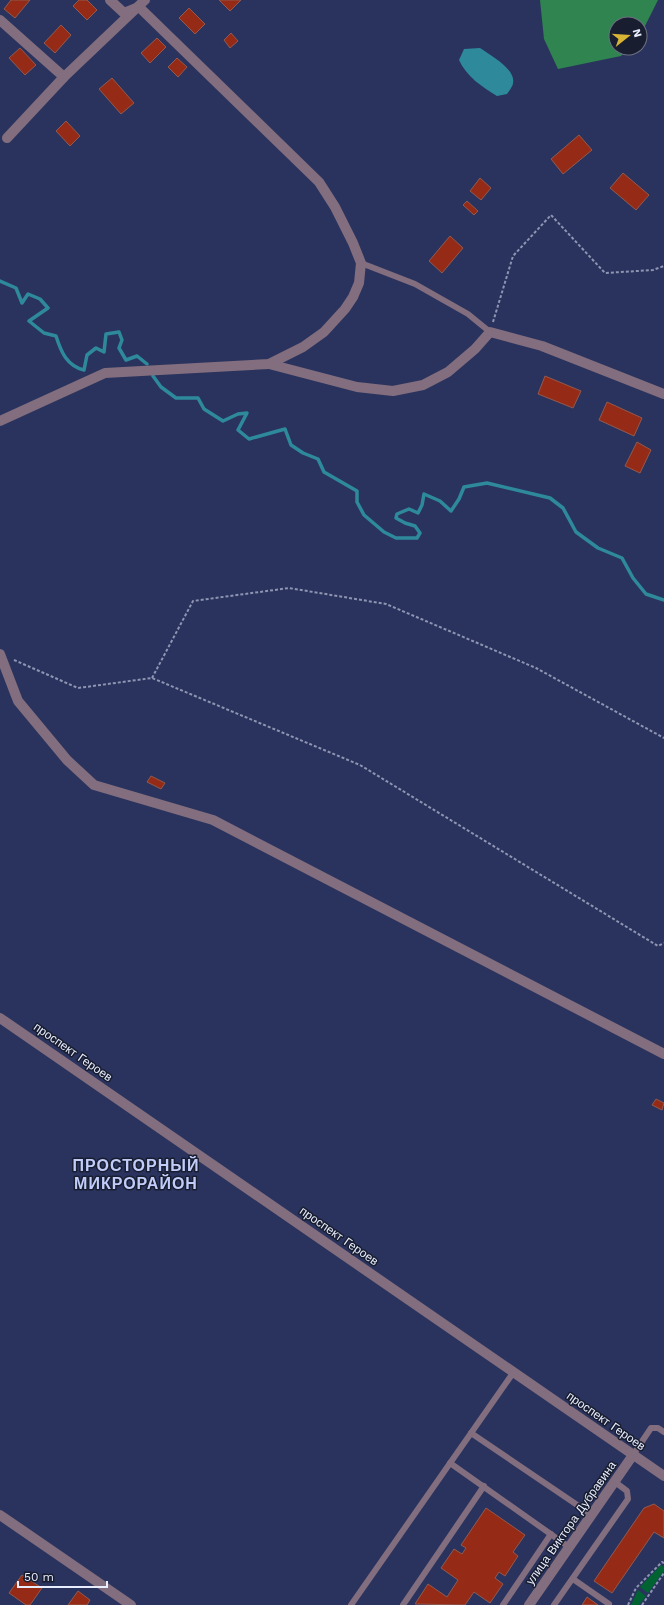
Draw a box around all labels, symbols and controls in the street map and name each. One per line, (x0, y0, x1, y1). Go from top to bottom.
north arrow (608, 16, 648, 56)
text: N (630, 27, 644, 39)
street label: проспект Героев (31, 1020, 115, 1084)
district label: ПРОСТОРНЫЙ МИКРОРАЙОН (73, 1156, 199, 1193)
street label: проспект Героев (297, 1204, 381, 1268)
street label: проспект Героев (564, 1389, 648, 1453)
street label: улица Виктора Дубравина (523, 1458, 619, 1588)
scale bar (18, 1563, 107, 1589)
text: 50 m (24, 1570, 54, 1584)

